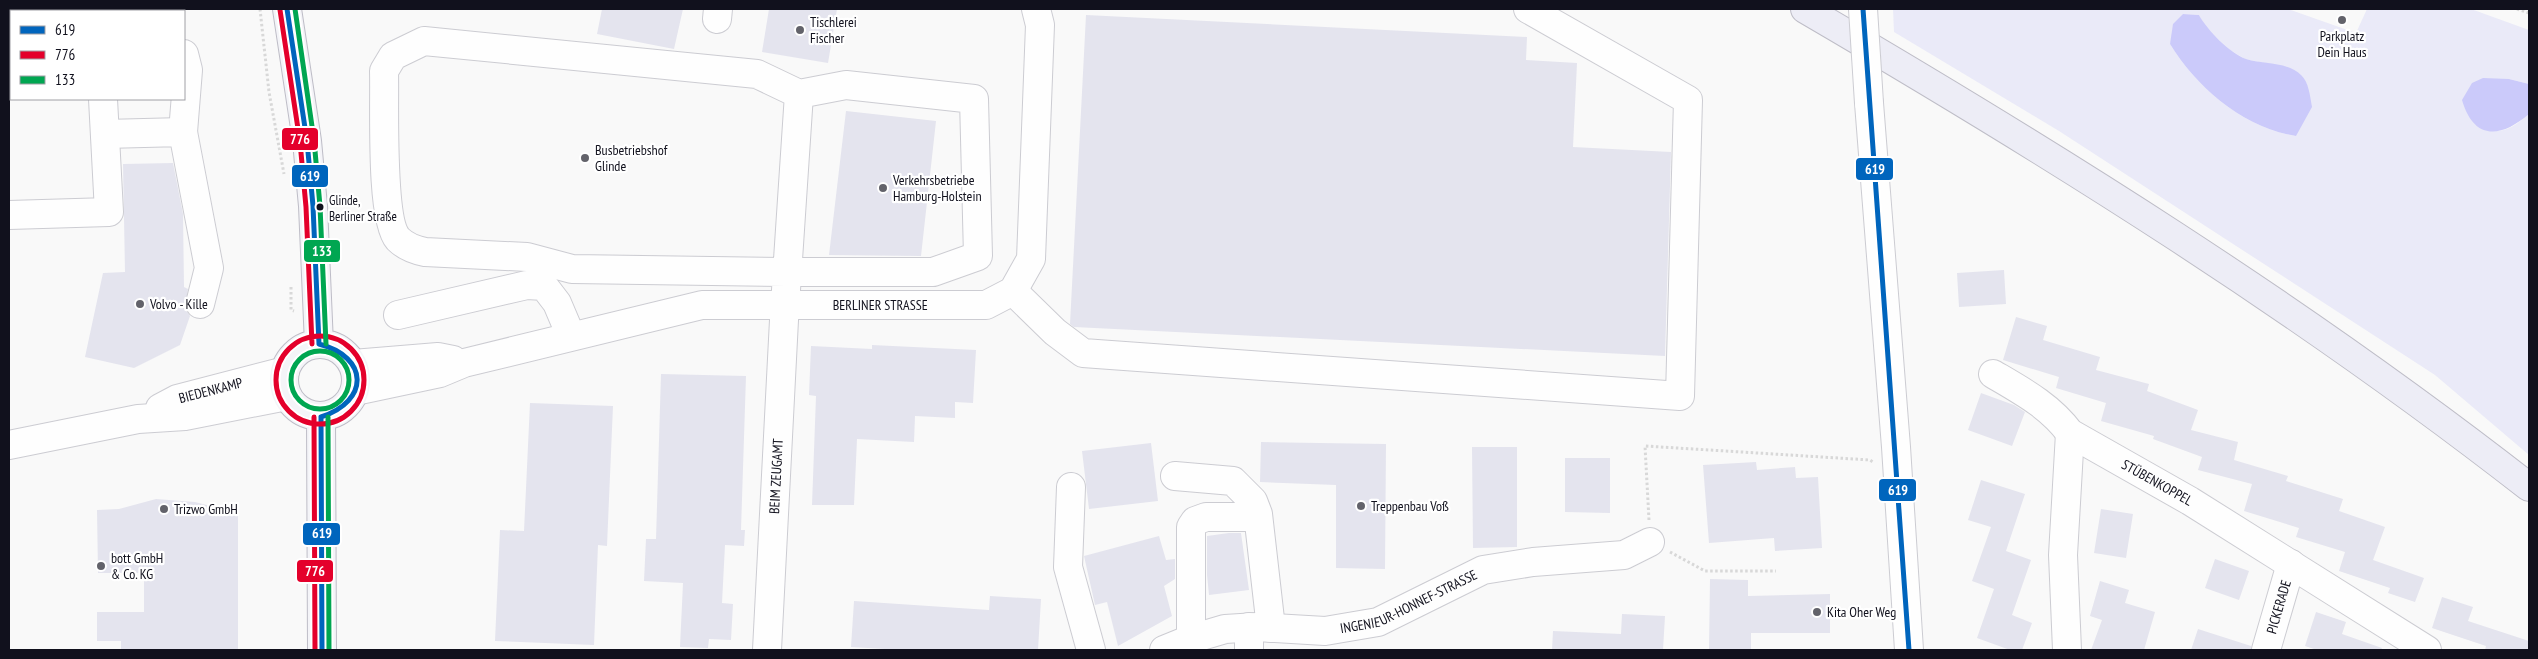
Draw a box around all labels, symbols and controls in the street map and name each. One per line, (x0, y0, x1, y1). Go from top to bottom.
legend (10, 10, 185, 100)
place label: Tischlerei Fischer (810, 13, 857, 47)
marker: Parkplatz Dein Haus (2336, 14, 2348, 26)
text: 619 (55, 20, 75, 39)
marker: Tischlerei Fischer (794, 24, 806, 36)
place label: Parkplatz Dein Haus (2317, 27, 2367, 61)
text: 776 (55, 45, 76, 64)
text: 133 (55, 70, 75, 89)
line badge: 776 (281, 127, 319, 151)
text: 776 (290, 130, 310, 148)
place label: Busbetriebshof Glinde (595, 141, 668, 175)
marker: Busbetriebshof Glinde (579, 152, 591, 164)
line badge: 619 (1855, 157, 1894, 181)
text: 619 (1865, 160, 1885, 178)
line badge: 619 (291, 164, 329, 188)
text: 619 (300, 167, 320, 185)
place label: Verkehrsbetriebe Hamburg-Holstein (892, 171, 982, 205)
marker: Verkehrsbetriebe Hamburg-Holstein (877, 182, 889, 194)
place label: Glinde, Berliner Straße (329, 192, 397, 225)
marker: Glinde, Berliner Straße (315, 202, 325, 212)
line badge: 133 (303, 239, 341, 263)
text: 133 (312, 242, 332, 260)
place label: Volvo - Kille (149, 295, 208, 313)
street label: BERLINER STRASSE (833, 296, 928, 314)
marker: Volvo - Kille (134, 298, 146, 310)
street label: BIEDENKAMP (177, 373, 244, 407)
street label: BEIM ZEUGAMT (765, 437, 787, 515)
street label: STÜBENKOPPEL (2119, 455, 2196, 510)
line badge: 619 (1878, 478, 1917, 502)
text: 619 (1888, 481, 1908, 499)
place label: Treppenbau Voß (1371, 497, 1449, 515)
place label: Trizwo GmbH (174, 500, 238, 518)
marker: Treppenbau Voß (1355, 500, 1367, 512)
marker: Trizwo GmbH (158, 503, 170, 515)
line badge: 619 (302, 522, 341, 546)
text: 619 (312, 524, 332, 542)
place label: bott GmbH & Co. KG (111, 549, 163, 583)
line badge: 776 (296, 559, 334, 583)
marker: bott GmbH & Co. KG (95, 560, 107, 572)
text: 776 (305, 562, 325, 580)
street label: INGENIEUR-HONNEF-STRASSE (1339, 565, 1480, 637)
street label: PICKERADE (2262, 578, 2295, 636)
place label: Kita Oher Weg (1827, 603, 1896, 621)
marker: Kita Oher Weg (1811, 606, 1823, 618)

